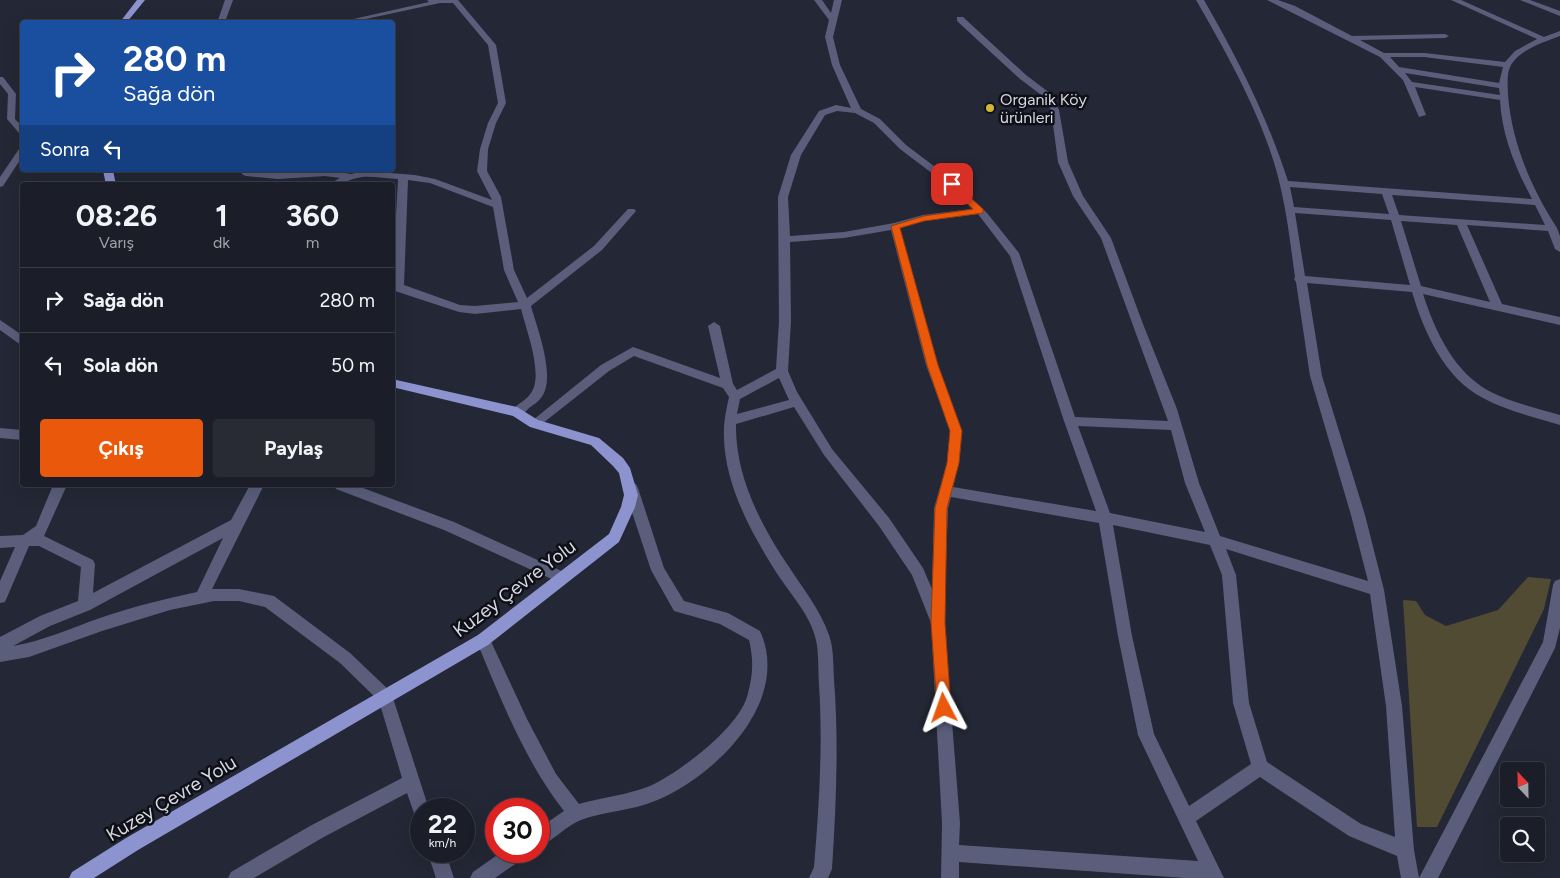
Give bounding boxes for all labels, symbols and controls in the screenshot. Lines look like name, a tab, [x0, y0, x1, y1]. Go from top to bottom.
text: 280 m	[123, 38, 226, 80]
icon: right	[40, 40, 105, 105]
text: Sağa dön	[123, 80, 215, 107]
place label: Organik Köy ürünleri	[1000, 90, 1087, 127]
marker: Organik Köy ürünleri	[984, 102, 996, 114]
icon: left	[99, 135, 127, 163]
text: Sonra	[40, 138, 89, 161]
pin	[931, 163, 973, 205]
icon: arrive	[938, 170, 966, 198]
text: 08:26	[76, 197, 157, 234]
text: 1	[215, 197, 228, 234]
text: 360	[286, 197, 339, 234]
text: Varış	[99, 233, 134, 252]
text: dk	[213, 233, 230, 252]
text: m	[306, 233, 319, 252]
icon: right	[40, 286, 68, 314]
text: Sağa dön	[83, 289, 164, 312]
text: 280 m	[320, 289, 375, 312]
icon: left	[40, 351, 68, 379]
text: Sola dön	[83, 354, 158, 377]
text: 50 m	[331, 354, 375, 377]
button: Çıkış	[40, 419, 203, 477]
button: Paylaş	[213, 419, 375, 477]
street label: Kuzey Çevre Yolu	[448, 535, 580, 642]
position arrow	[917, 681, 969, 733]
street label: Kuzey Çevre Yolu	[102, 751, 240, 846]
north arrow	[1500, 762, 1545, 808]
map controls	[1500, 762, 1545, 862]
speed limit sign: 30	[485, 798, 550, 863]
text: 22	[428, 809, 457, 839]
button: search	[1500, 817, 1545, 862]
text: km/h	[429, 836, 456, 850]

